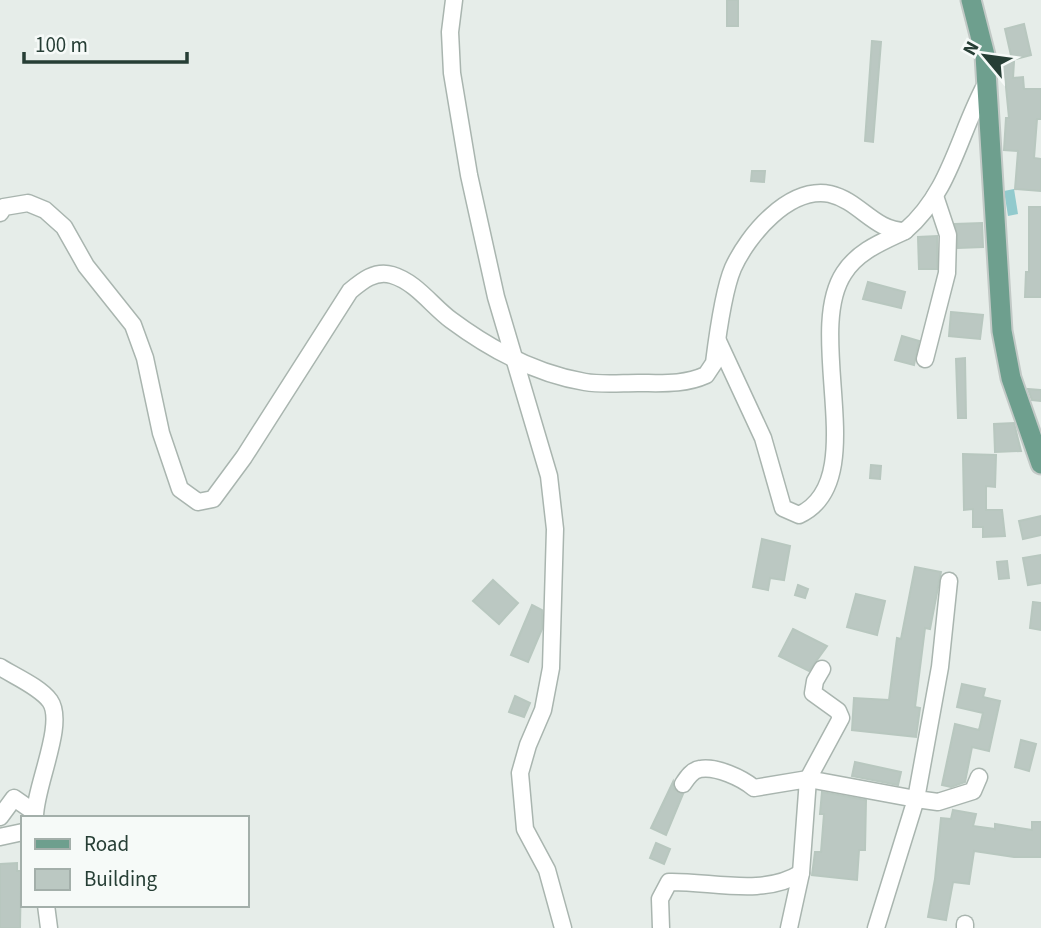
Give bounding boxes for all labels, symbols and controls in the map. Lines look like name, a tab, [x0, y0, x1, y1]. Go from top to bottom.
scale bar	[24, 21, 187, 65]
north arrow	[950, 21, 1020, 91]
text: 100 m	[35, 30, 88, 60]
text: N	[957, 36, 986, 61]
legend	[21, 816, 248, 907]
text: Road	[84, 829, 129, 859]
text: Building	[84, 864, 158, 894]

